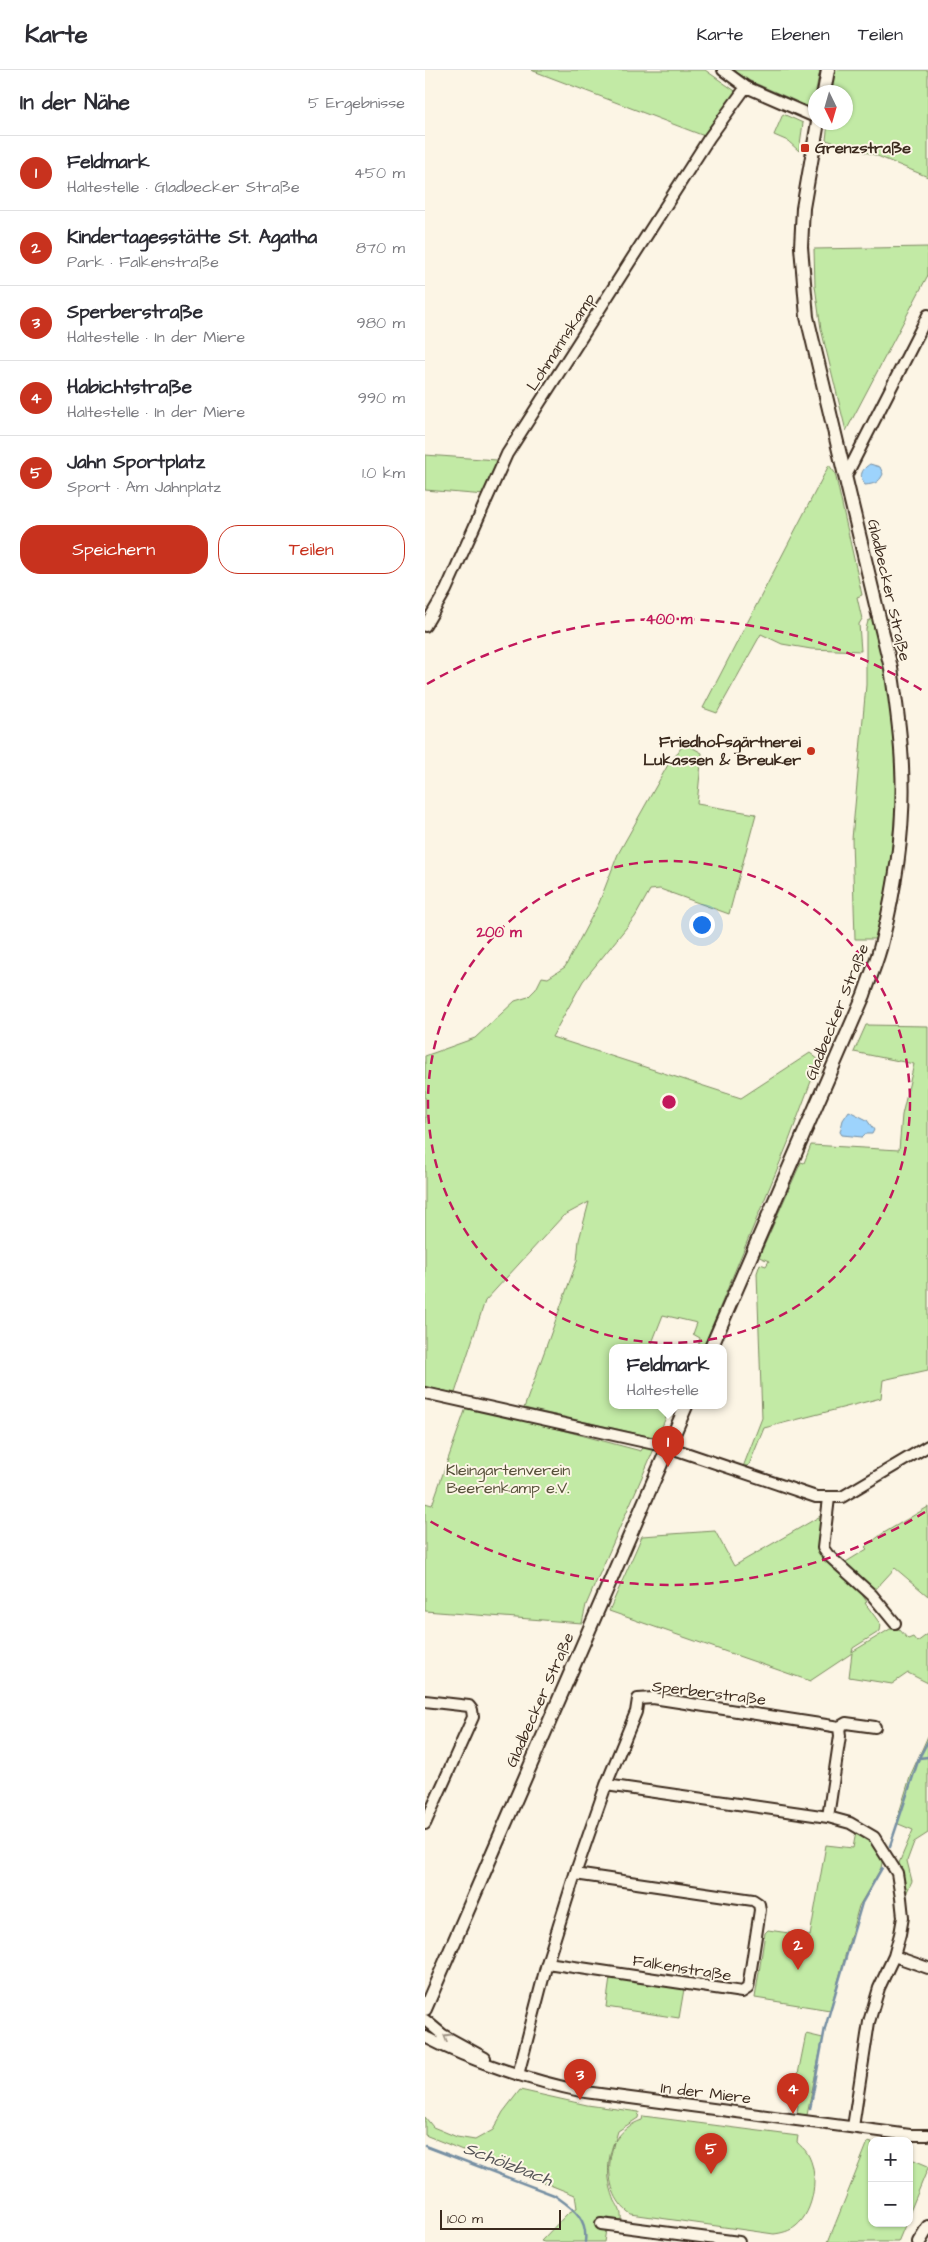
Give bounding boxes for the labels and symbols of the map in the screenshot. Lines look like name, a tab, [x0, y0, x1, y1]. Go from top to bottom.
north arrow	[808, 85, 853, 130]
place label: Grenzstraße	[815, 137, 911, 159]
marker: Grenzstraße	[799, 142, 811, 154]
street label: Lohmannskamp	[521, 289, 601, 395]
street label: Gladbecker Straße	[862, 517, 916, 664]
text: 400 m	[646, 609, 693, 630]
place label: Friedhofsgärtnerei Lukassen & Breuker	[643, 731, 802, 771]
marker: Friedhofsgärtnerei Lukassen & Breuker	[805, 745, 817, 757]
your location	[689, 912, 715, 938]
text: 200 m	[475, 922, 522, 943]
street label: Gladbecker Straße	[800, 940, 875, 1083]
centre of rings	[660, 1093, 678, 1111]
pin: 1	[652, 1426, 684, 1467]
park label: Kleingartenverein Beerenkamp e.V.	[446, 1459, 570, 1499]
street label: Gladbecker Straße	[500, 1629, 580, 1771]
street label: Sperberstraße	[651, 1675, 768, 1711]
pin: 2	[782, 1929, 814, 1970]
street label: Falkenstraße	[631, 1949, 733, 1987]
one-way arrow	[444, 2033, 453, 2043]
pin: 3	[564, 2059, 596, 2100]
pin: 4	[777, 2073, 809, 2114]
street label: In der Miere	[660, 2077, 753, 2109]
pin: 5	[695, 2133, 727, 2174]
water label: Schölzbach	[460, 2136, 557, 2193]
scale bar	[440, 2207, 561, 2230]

